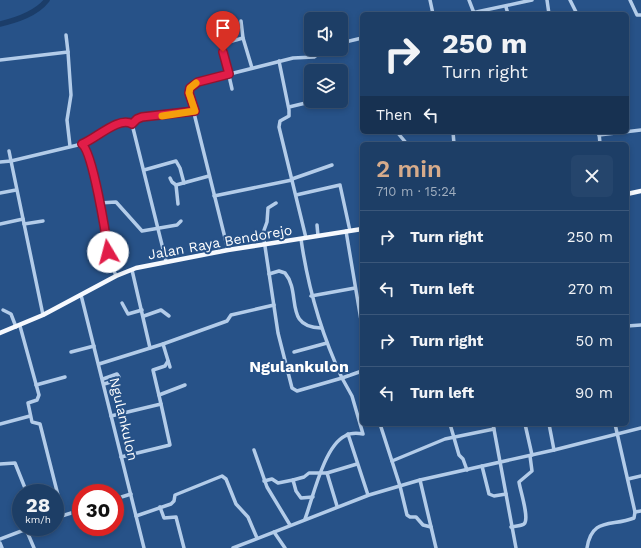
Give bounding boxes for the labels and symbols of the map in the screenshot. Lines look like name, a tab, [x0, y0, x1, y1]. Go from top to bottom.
pin	[206, 11, 240, 52]
street label: Jalan Raya Bendorejo	[147, 221, 293, 263]
position arrow	[87, 231, 129, 273]
district label: Ngulankulon	[249, 357, 349, 376]
street label: Ngulankulon	[107, 376, 141, 462]
speed limit sign: 30	[72, 484, 124, 536]

